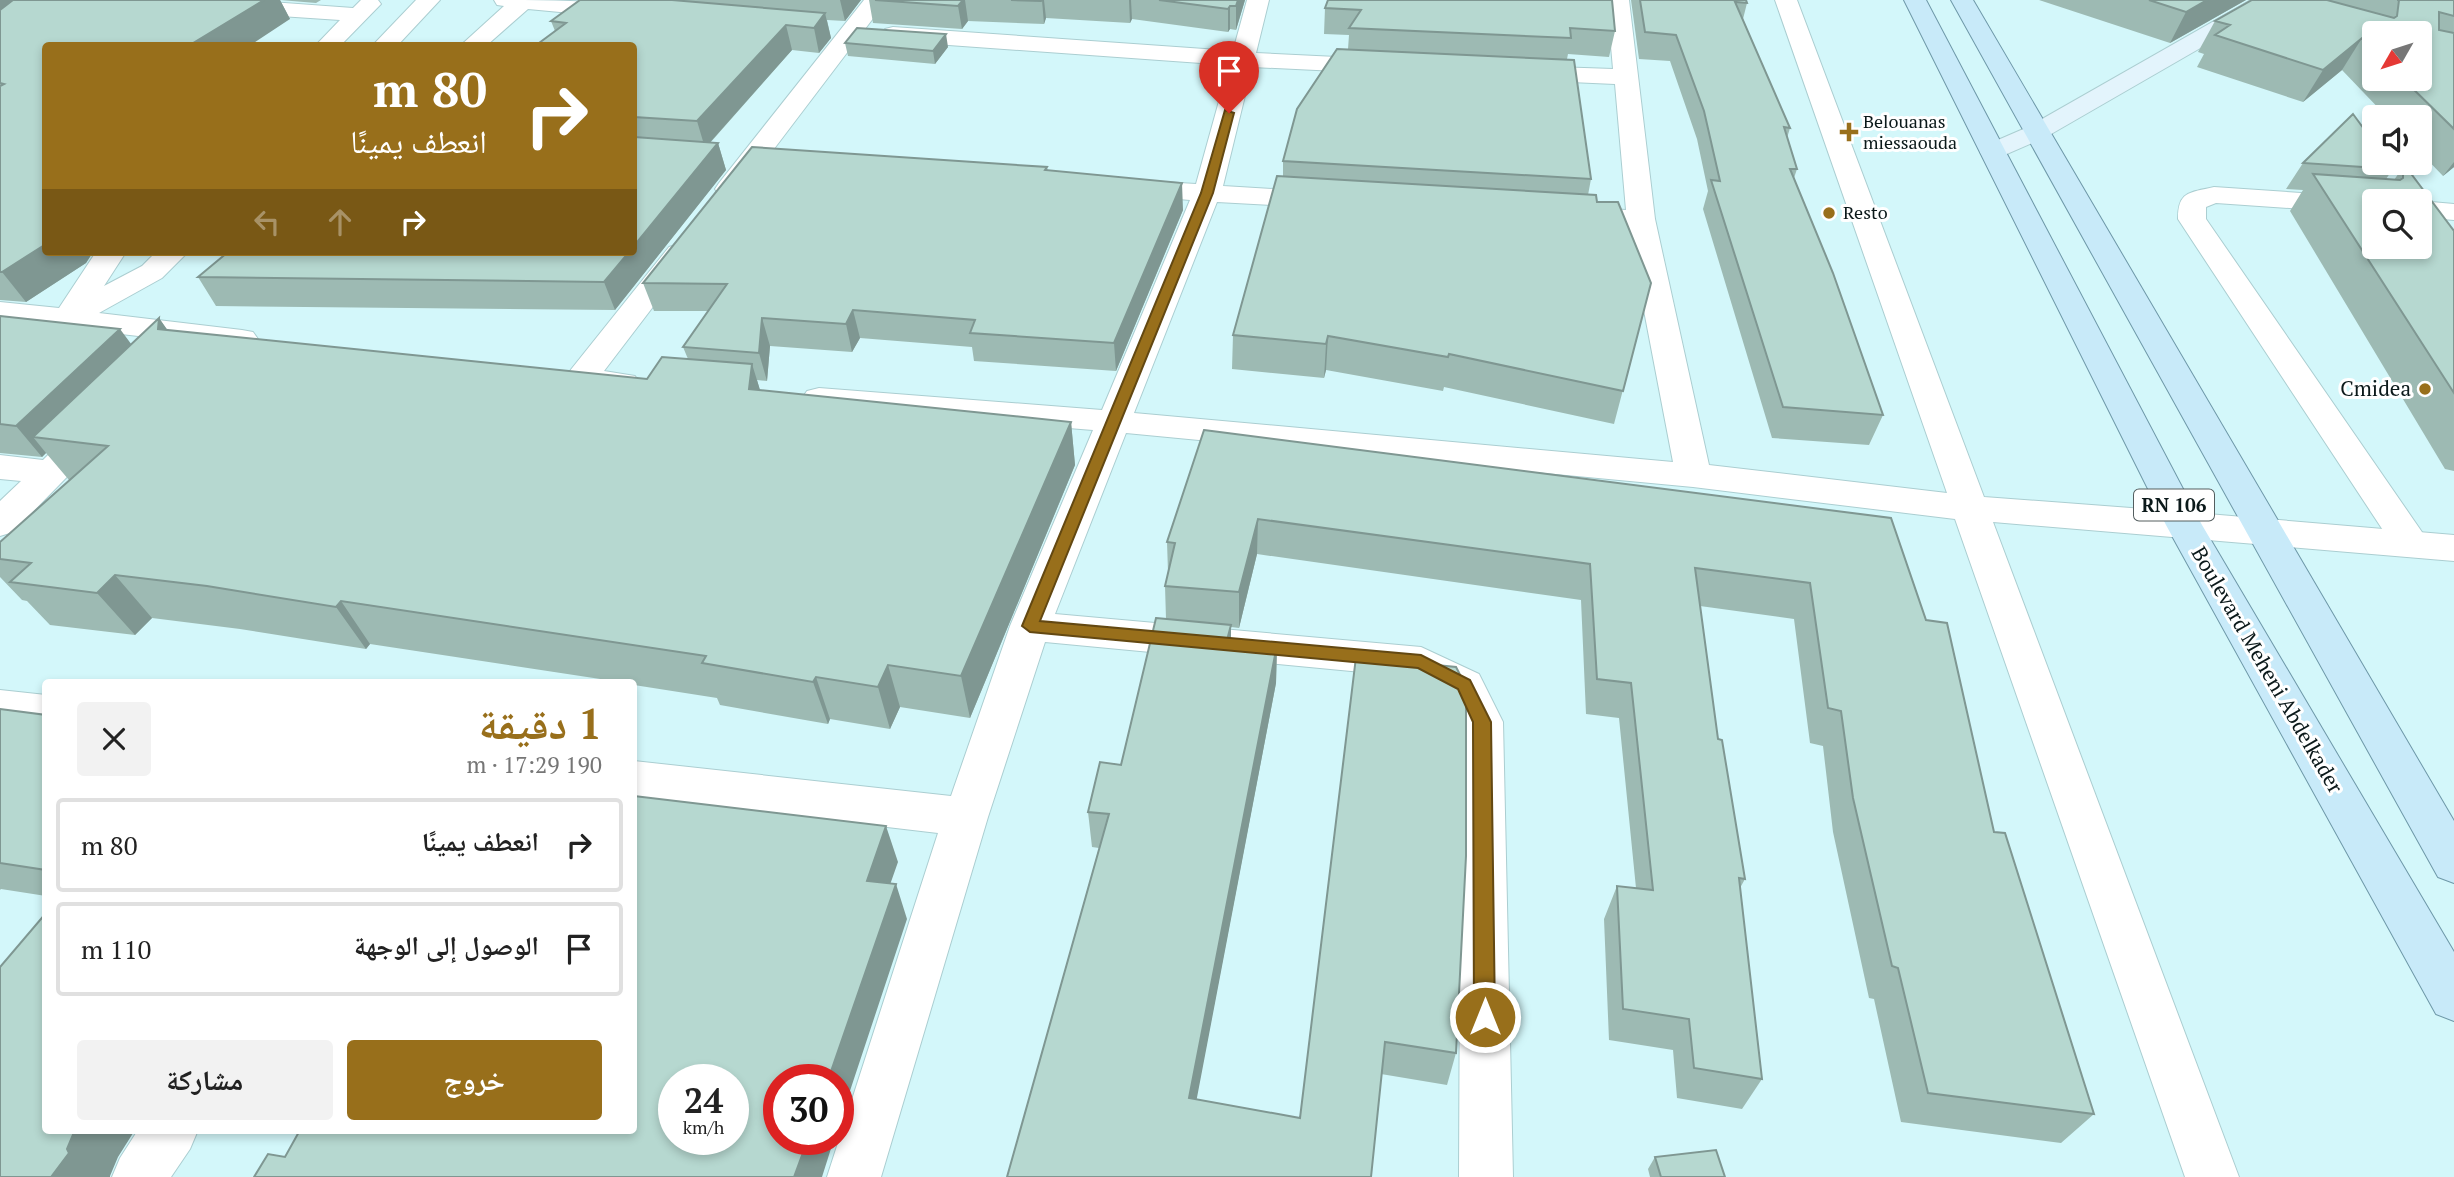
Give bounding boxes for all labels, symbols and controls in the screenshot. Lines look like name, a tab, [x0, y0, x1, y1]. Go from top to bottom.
north arrow	[2362, 21, 2432, 91]
map controls	[2362, 21, 2432, 259]
pin	[1199, 41, 1259, 113]
icon: arrive	[1210, 52, 1248, 90]
text: 80 m	[373, 56, 487, 121]
icon: right	[511, 70, 602, 161]
button: sound	[2362, 105, 2432, 175]
place label: Belouanas miessaouda	[1863, 109, 1957, 154]
text: انعطف يمينًا	[350, 120, 487, 162]
marker: Belouanas miessaouda	[1841, 124, 1857, 140]
button: search	[2362, 189, 2432, 259]
place label: Resto	[1843, 200, 1888, 224]
icon: left	[248, 203, 286, 241]
icon: ahead	[321, 203, 359, 241]
icon: right	[394, 203, 432, 241]
marker: Resto	[1821, 205, 1837, 221]
place label: Cmidea	[2340, 374, 2411, 402]
marker: Cmidea	[2417, 381, 2433, 397]
road number: RN 106	[2134, 490, 2214, 520]
street label: Boulevard Meheni Abdelkader	[2186, 541, 2350, 798]
text: 1 دقيقة	[479, 695, 602, 751]
button: close	[77, 702, 151, 776]
text: 190 m · 17:29	[467, 749, 602, 780]
text: انعطف يمينًا	[422, 824, 539, 858]
icon: right	[560, 826, 598, 864]
text: 80 m	[81, 828, 138, 862]
text: الوصول إلى الوجهة	[354, 928, 539, 962]
icon: arrive	[560, 930, 598, 968]
text: 110 m	[81, 932, 151, 966]
position arrow	[1448, 980, 1522, 1054]
button: مشاركة	[77, 1040, 333, 1120]
button: خروج	[347, 1040, 602, 1120]
speed limit sign: 30	[763, 1064, 854, 1155]
text: 24	[684, 1077, 723, 1123]
text: km/h	[683, 1115, 724, 1139]

